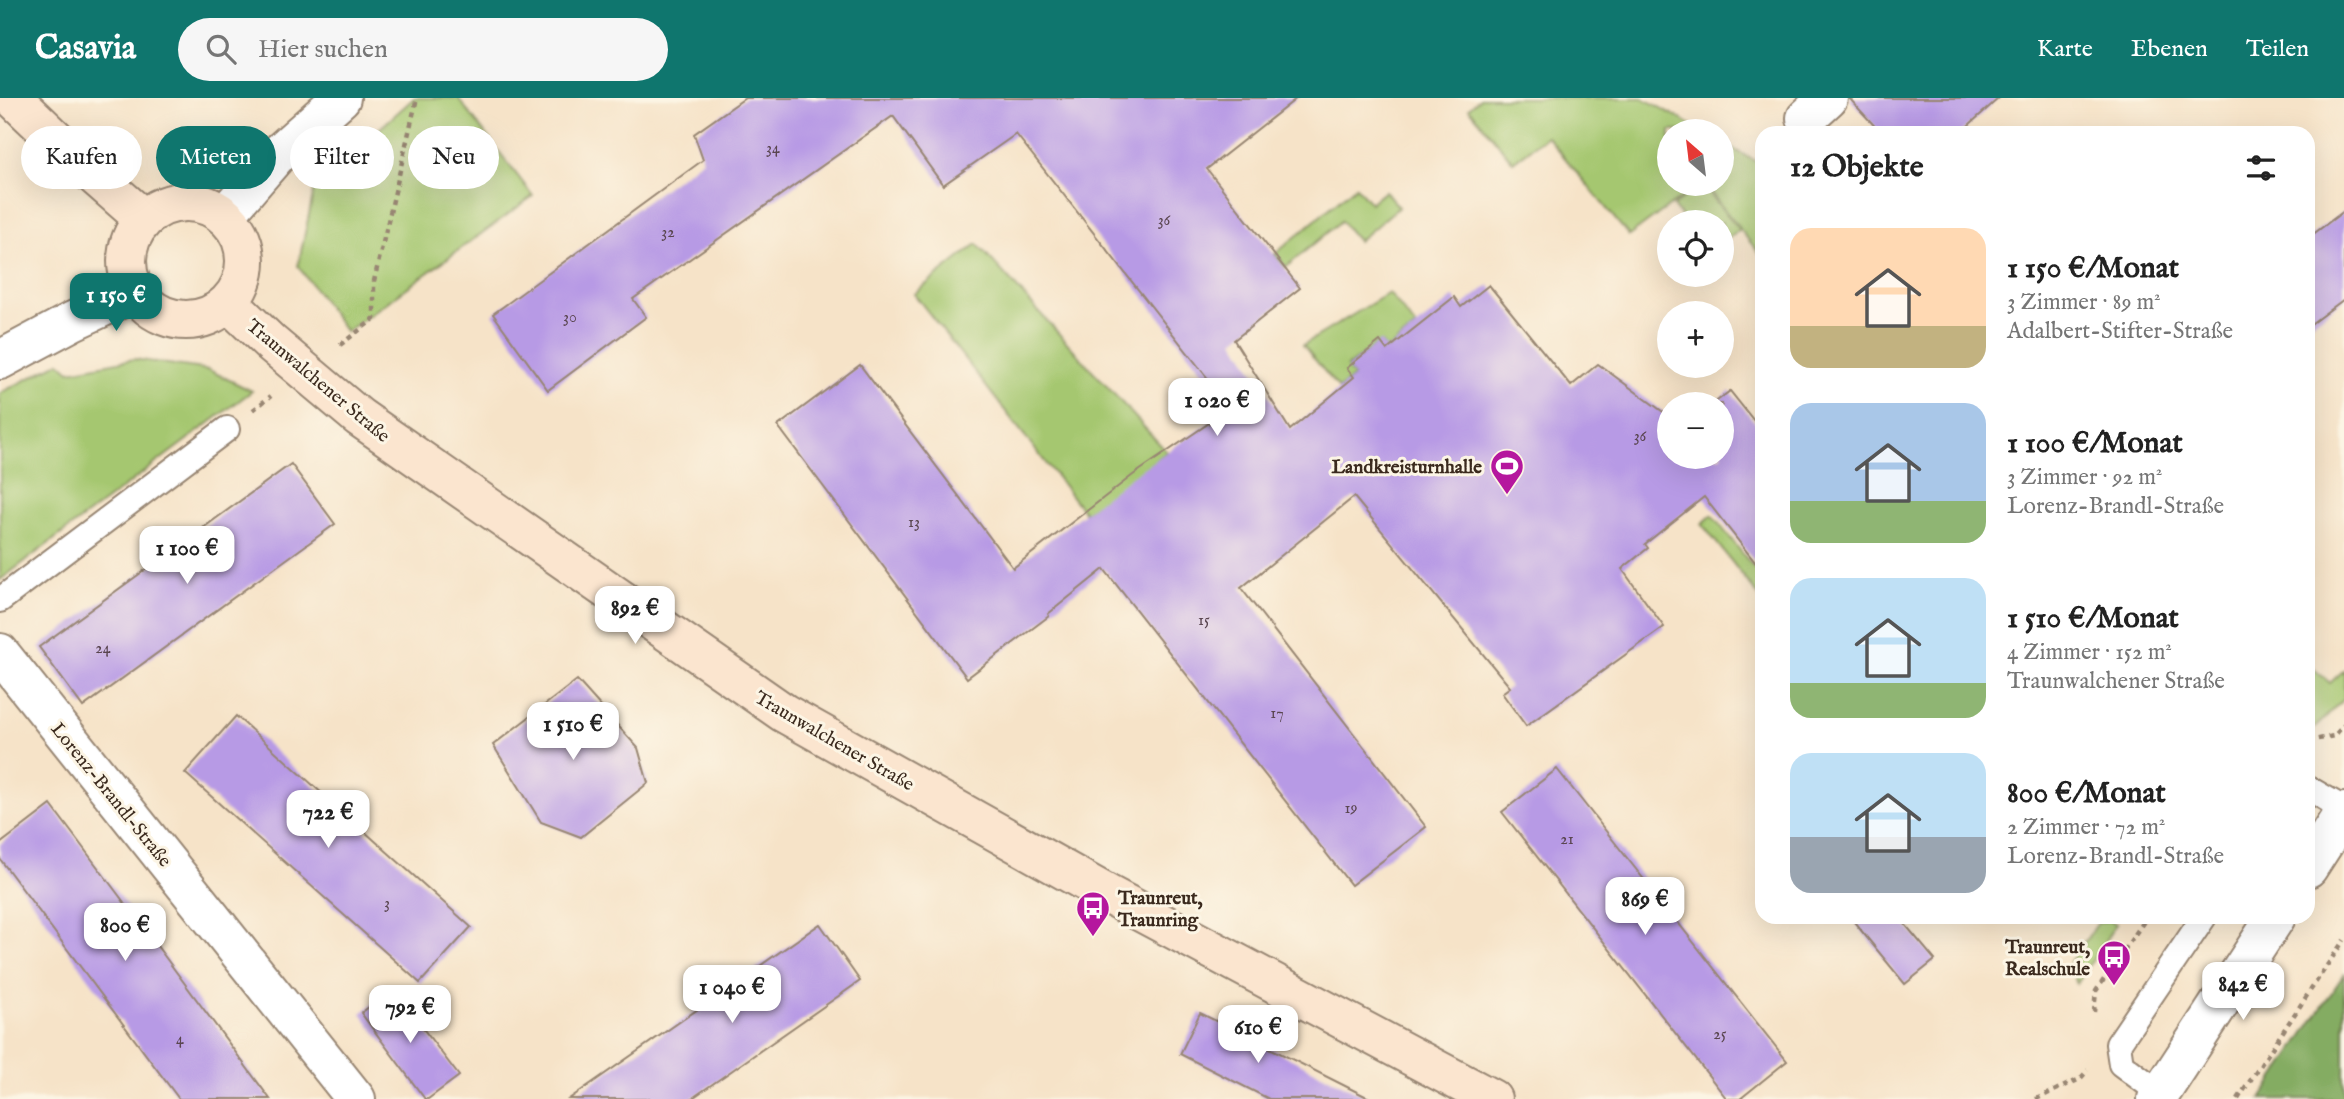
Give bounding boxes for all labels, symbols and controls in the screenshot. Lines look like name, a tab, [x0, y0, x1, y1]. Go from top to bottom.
search box	[178, 18, 668, 81]
text: Casavia	[35, 28, 136, 70]
icon: search	[202, 30, 240, 68]
text: Hier suchen	[258, 33, 388, 66]
text: Karte	[2037, 34, 2093, 65]
text: Ebenen	[2131, 34, 2208, 65]
text: Teilen	[2246, 34, 2309, 65]
north arrow	[1657, 119, 1734, 196]
map controls	[1657, 119, 1734, 469]
chip: Kaufen	[21, 126, 142, 189]
chip: Mieten	[156, 126, 276, 189]
chip: Filter	[290, 126, 394, 189]
chip: Neu	[408, 126, 499, 189]
house number: 34	[766, 139, 780, 159]
text: 12 Objekte	[1790, 149, 1924, 187]
icon: filters	[2242, 149, 2280, 187]
button: locate	[1657, 210, 1734, 287]
house number: 36	[1158, 211, 1171, 231]
house number: 32	[661, 223, 675, 243]
text: 1 150 €/Monat	[2007, 250, 2179, 288]
icon: home	[1846, 256, 1930, 340]
pin: 1 150 €	[51, 274, 181, 333]
text: 1 150 €	[86, 281, 146, 310]
text: 3 Zimmer · 89 m²	[2007, 288, 2161, 317]
button: +	[1657, 301, 1734, 378]
house number: 30	[563, 308, 577, 328]
street label: Traunwalchener Straße	[241, 314, 395, 449]
text: Adalbert-Stifter-Straße	[2007, 317, 2233, 346]
pin: 1 020 €	[1152, 378, 1282, 438]
text: 1 020 €	[1184, 386, 1250, 415]
button: −	[1657, 392, 1734, 469]
text: 1 100 €/Monat	[2007, 425, 2183, 463]
house number: 36	[1634, 427, 1647, 447]
icon: home	[1846, 431, 1930, 515]
sports icon: Landkreisturnhalle	[1488, 447, 1526, 496]
place label: Landkreisturnhalle	[1332, 456, 1482, 480]
text: 3 Zimmer · 92 m²	[2007, 463, 2163, 492]
text: Lorenz-Brandl-Straße	[2007, 492, 2224, 521]
house number: 13	[908, 513, 920, 533]
pin: 1 100 €	[122, 526, 252, 586]
text: 1 100 €	[155, 534, 219, 563]
pin: 892 €	[586, 587, 684, 646]
text: 892 €	[611, 594, 659, 623]
text: 1 510 €/Monat	[2007, 600, 2179, 638]
icon: home	[1846, 606, 1930, 690]
house number: 15	[1198, 611, 1210, 631]
text: 4 Zimmer · 152 m²	[2007, 638, 2172, 667]
house number: 24	[95, 639, 111, 659]
text: Traunwalchener Straße	[2007, 667, 2225, 696]
street label: Traunwalchener Straße	[750, 686, 918, 797]
pin: 1 510 €	[508, 702, 638, 762]
house number: 17	[1270, 704, 1284, 724]
text: 1 510 €	[543, 710, 603, 739]
street label: Lorenz-Brandl-Straße	[45, 718, 176, 873]
text: 800 €/Monat	[2007, 775, 2166, 813]
icon: home	[1846, 781, 1930, 865]
pin: 722 €	[279, 790, 377, 850]
text: 722 €	[303, 798, 353, 827]
house number: 19	[1345, 799, 1357, 819]
text: 2 Zimmer · 72 m²	[2007, 813, 2165, 842]
house number: 21	[1560, 830, 1574, 850]
text: Lorenz-Brandl-Straße	[2007, 842, 2224, 871]
pin: 869 €	[1596, 878, 1694, 937]
text: 869 €	[1621, 885, 1669, 914]
place label: Traunreut, Traunring	[1117, 887, 1203, 933]
bus stop icon: Traunreut, Traunring	[1074, 889, 1112, 938]
house number: 3	[384, 894, 390, 914]
pin: 800 €	[76, 904, 174, 963]
text: 800 €	[100, 911, 150, 940]
place label: Traunreut, Realschule	[2004, 936, 2090, 982]
bus stop icon: Traunreut, Realschule	[2095, 938, 2133, 987]
pin: 842 €	[2194, 962, 2292, 1022]
pin: 1 040 €	[667, 965, 797, 1025]
text: 842 €	[2218, 970, 2268, 999]
text: 1 040 €	[699, 973, 765, 1002]
pin: 792 €	[361, 986, 459, 1045]
text: 792 €	[385, 993, 435, 1022]
pin: 610 €	[1209, 1006, 1307, 1065]
text: 610 €	[1234, 1013, 1282, 1042]
house number: 25	[1713, 1025, 1727, 1045]
house number: 4	[176, 1030, 184, 1050]

